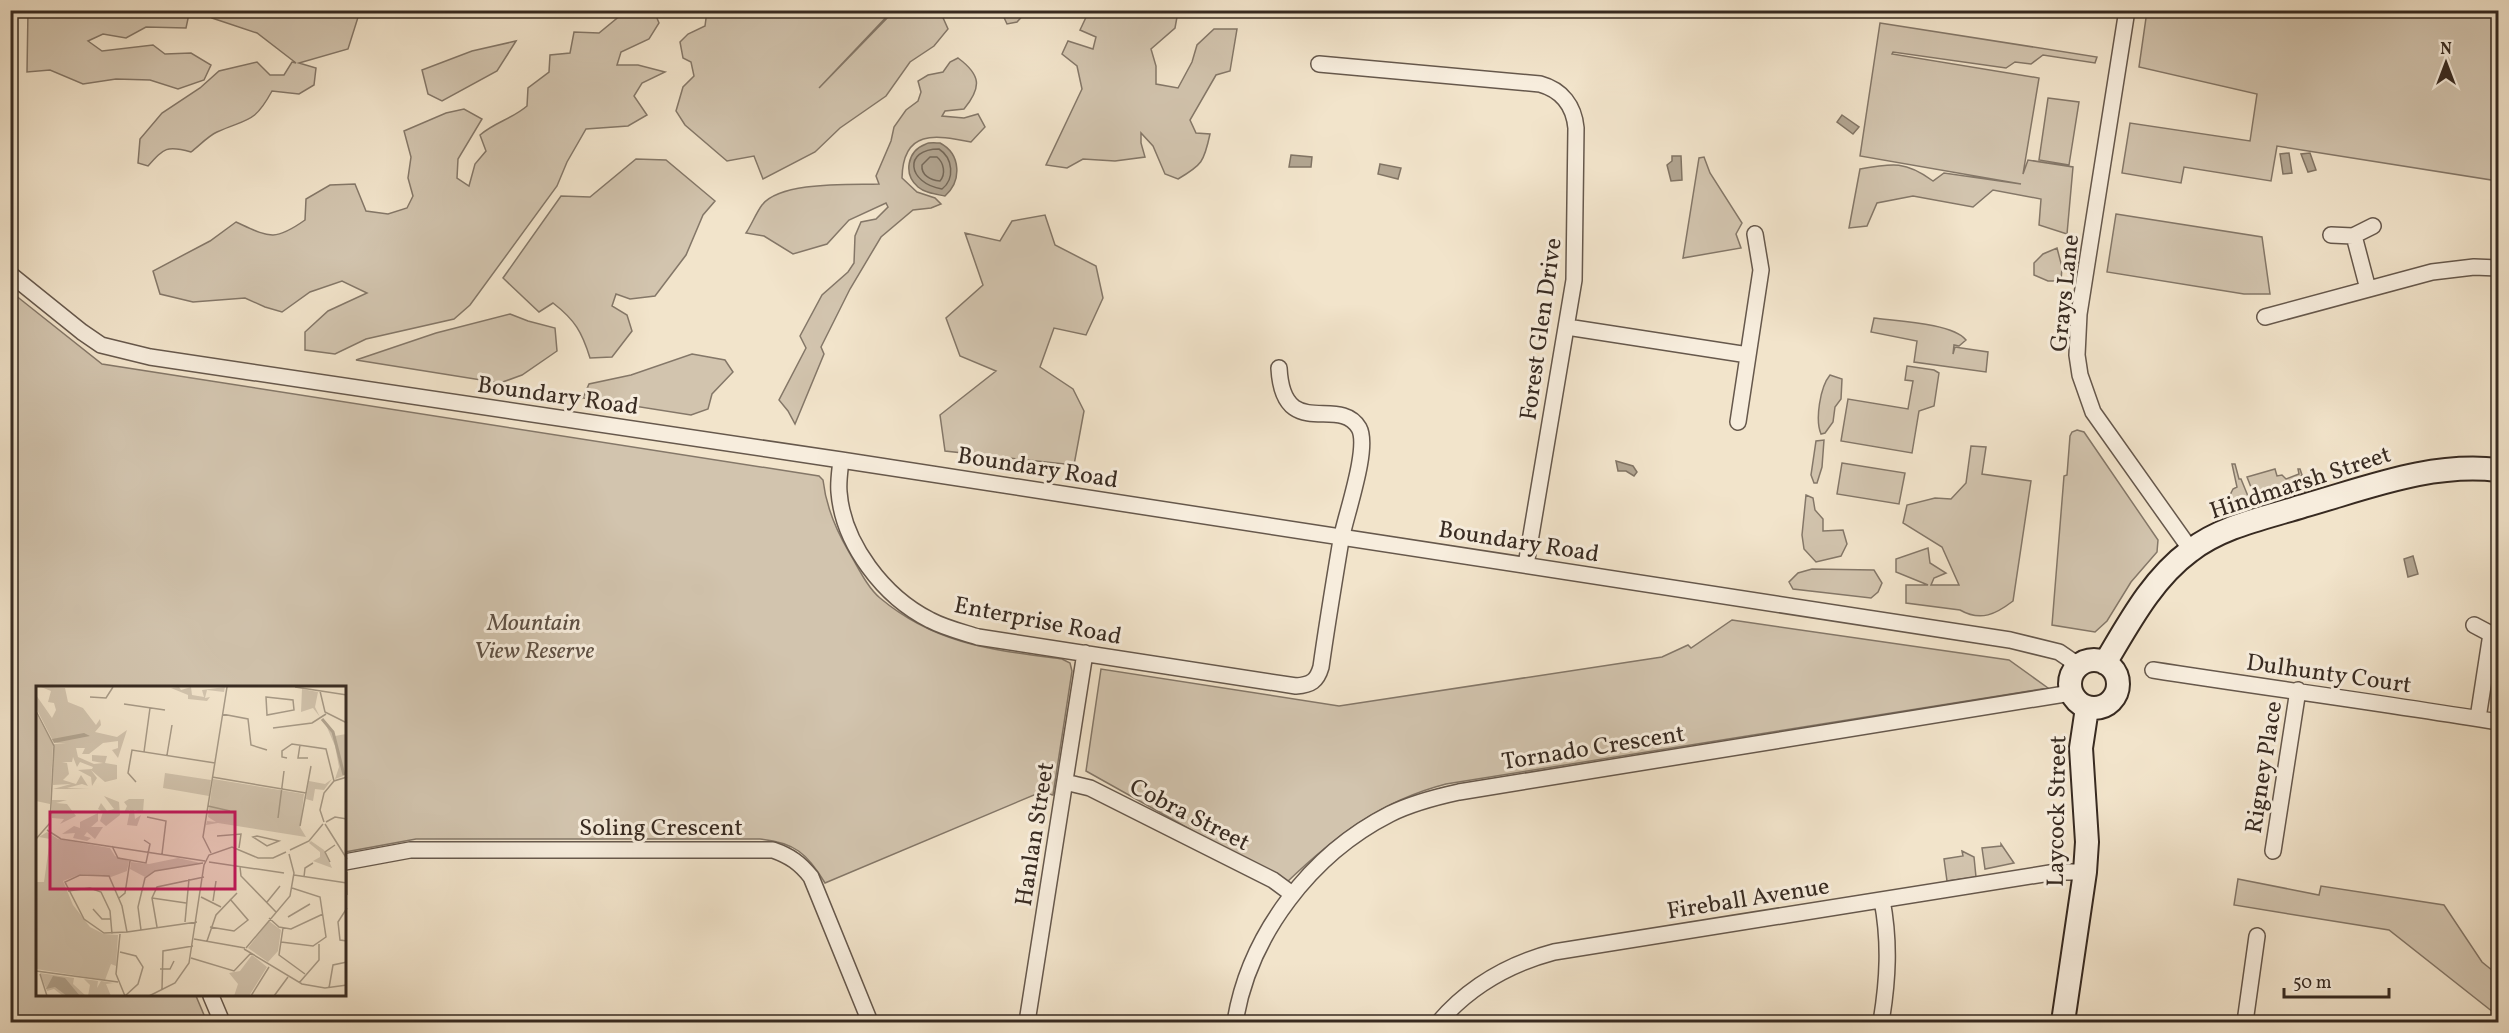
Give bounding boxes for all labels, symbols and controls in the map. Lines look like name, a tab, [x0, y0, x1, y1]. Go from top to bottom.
north arrow	[2416, 33, 2476, 93]
text: N	[2440, 39, 2452, 61]
street label: Grays Lane	[2043, 233, 2089, 354]
street label: Forest Glen Drive	[1512, 236, 1572, 423]
street label: Boundary Road	[475, 369, 640, 425]
street label: Boundary Road	[955, 439, 1121, 498]
street label: Hindmarsh Street	[2206, 439, 2396, 529]
street label: Boundary Road	[1436, 513, 1602, 572]
street label: Enterprise Road	[951, 589, 1124, 655]
park label: Mountain View Reserve	[474, 607, 595, 669]
street label: Dulhunty Court	[2244, 647, 2413, 703]
inset map	[36, 686, 346, 997]
street label: Rigney Place	[2238, 699, 2292, 836]
street label: Tornado Crescent	[1499, 718, 1687, 780]
street label: Laycock Street	[2040, 735, 2076, 887]
street label: Hanlan Street	[1008, 760, 1064, 909]
street label: Cobra Street	[1123, 771, 1255, 861]
street label: Soling Crescent	[579, 812, 743, 846]
street label: Fireball Avenue	[1665, 870, 1832, 930]
scale bar	[2284, 961, 2389, 999]
text: 50 m	[2293, 971, 2332, 996]

